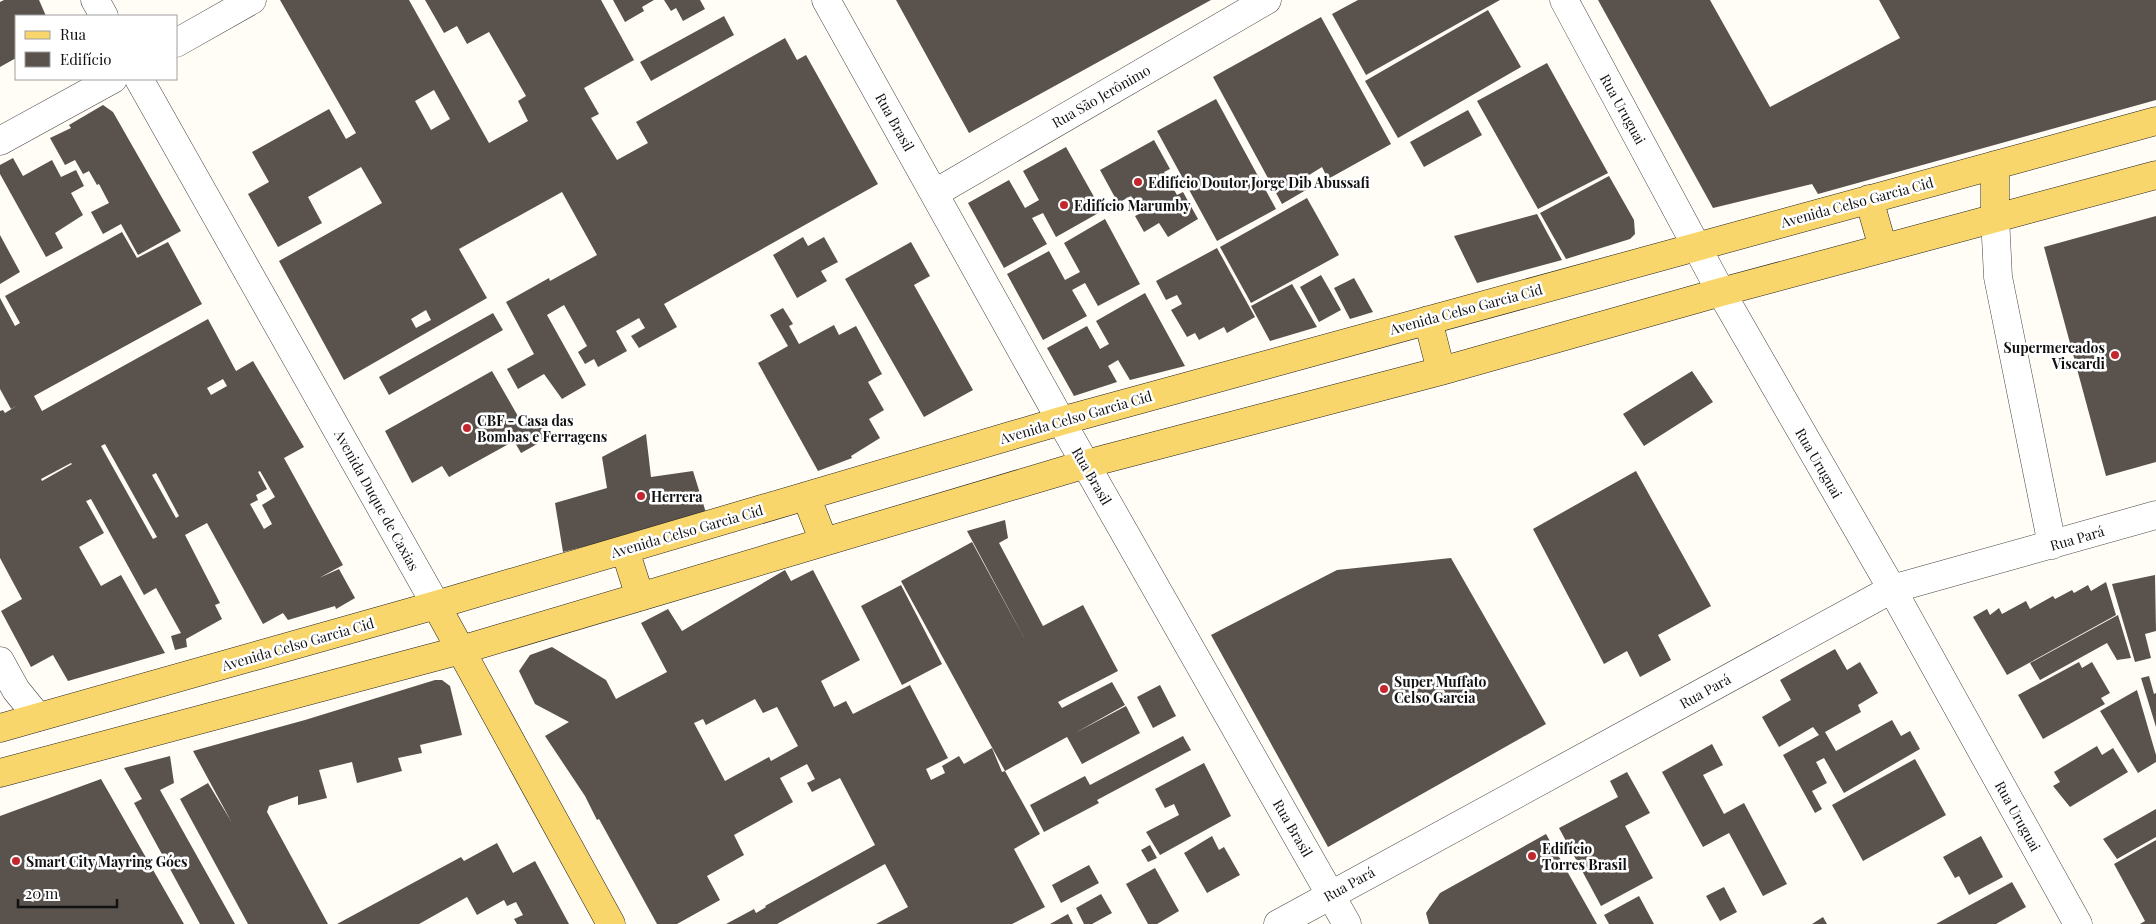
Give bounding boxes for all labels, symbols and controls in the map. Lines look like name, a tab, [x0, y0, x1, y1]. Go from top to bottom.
legend	[15, 15, 178, 80]
text: Rua	[60, 24, 86, 44]
text: Edifício	[60, 49, 112, 69]
street label: Rua São Jerônimo	[1048, 60, 1154, 132]
street label: Rua Uruguai	[1596, 70, 1650, 148]
street label: Rua Brasil	[871, 90, 919, 154]
street label: Avenida Celso Garcia Cid	[1778, 172, 1935, 232]
place label: Edifício Doutor Jorge Dib Abussafi	[1148, 173, 1370, 192]
marker: Edifício Doutor Jorge Dib Abussafi	[1132, 176, 1144, 188]
place label: Edifício Marumby	[1074, 196, 1191, 215]
marker: Edifício Marumby	[1058, 199, 1070, 211]
street label: Avenida Celso Garcia Cid	[1387, 279, 1544, 339]
place label: Supermercados Viscardi	[2004, 338, 2106, 373]
marker: Supermercados Viscardi	[2109, 349, 2121, 361]
street label: Avenida Celso Garcia Cid	[997, 386, 1154, 448]
place label: CBF - Casa das Bombas e Ferragens	[477, 411, 607, 446]
marker: CBF - Casa das Bombas e Ferragens	[461, 422, 473, 434]
street label: Avenida Duque de Caxias	[330, 425, 424, 574]
street label: Rua Uruguai	[1791, 425, 1847, 501]
street label: Rua Brasil	[1068, 444, 1116, 508]
place label: Herrera	[651, 487, 703, 506]
marker: Herrera	[635, 490, 647, 502]
street label: Avenida Celso Garcia Cid	[608, 500, 765, 562]
street label: Rua Pará	[2048, 521, 2106, 555]
street label: Avenida Celso Garcia Cid	[219, 613, 376, 675]
street label: Rua Pará	[1676, 669, 1734, 713]
place label: Super Muffato Celso Garcia	[1394, 672, 1487, 707]
marker: Super Muffato Celso Garcia	[1378, 683, 1390, 695]
street label: Rua Uruguai	[1991, 777, 2045, 855]
street label: Rua Brasil	[1269, 796, 1317, 860]
place label: Edifício Torres Brasil	[1542, 839, 1627, 874]
marker: Edifício Torres Brasil	[1526, 850, 1538, 862]
place label: Smart City Mayring Góes	[26, 852, 188, 871]
marker: Smart City Mayring Góes	[10, 855, 22, 867]
street label: Rua Pará	[1320, 862, 1378, 906]
scale bar	[18, 876, 116, 908]
text: 20 m	[25, 883, 59, 903]

